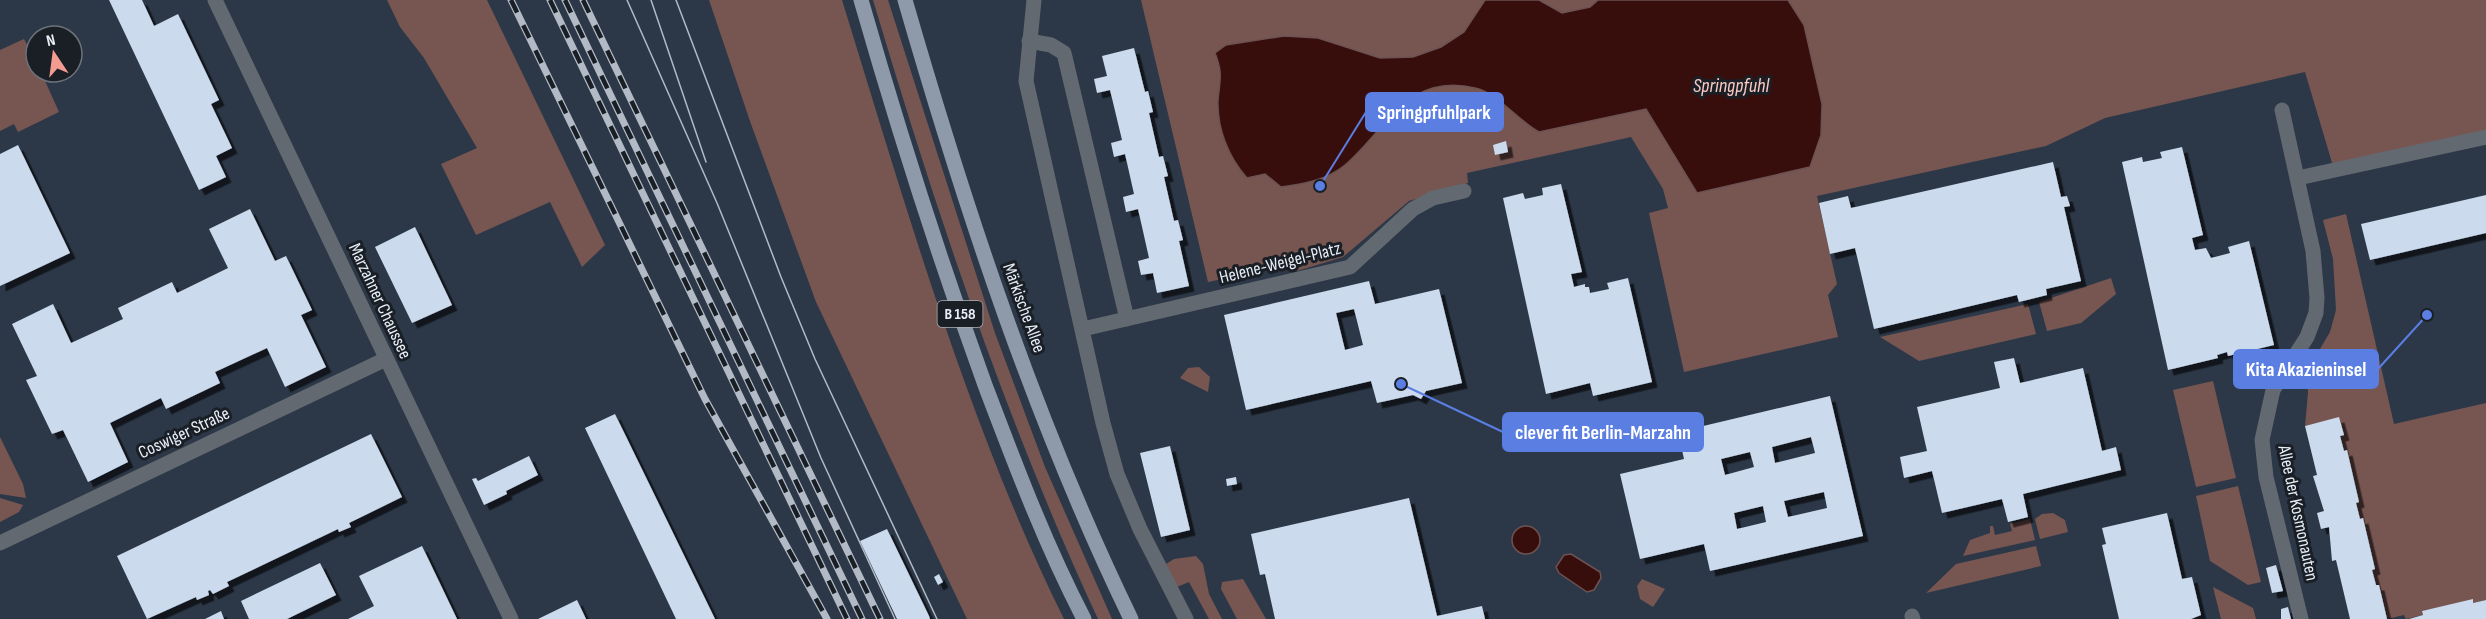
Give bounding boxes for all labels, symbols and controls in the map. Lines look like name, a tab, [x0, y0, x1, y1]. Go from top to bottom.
north arrow	[24, 24, 84, 84]
text: N	[45, 31, 57, 51]
water label: Springpfuhl	[1693, 74, 1770, 98]
callout: Springpfuhlpark	[1366, 93, 1503, 131]
text: Springpfuhlpark	[1377, 101, 1491, 125]
street label: Helene-Weigel-Platz	[1217, 238, 1343, 288]
street label: Marzahner Chaussee	[344, 240, 416, 362]
street label: Märkische Allee	[998, 260, 1050, 356]
road number: B 158	[938, 301, 982, 327]
callout: Kita Akazieninsel	[2234, 350, 2378, 388]
text: Kita Akazieninsel	[2246, 358, 2366, 382]
street label: Coswiger Straße	[135, 403, 233, 463]
callout: clever fit Berlin-Marzahn	[1503, 413, 1703, 451]
text: clever fit Berlin-Marzahn	[1515, 421, 1691, 445]
street label: Allee der Kosmonauten	[2273, 442, 2323, 583]

